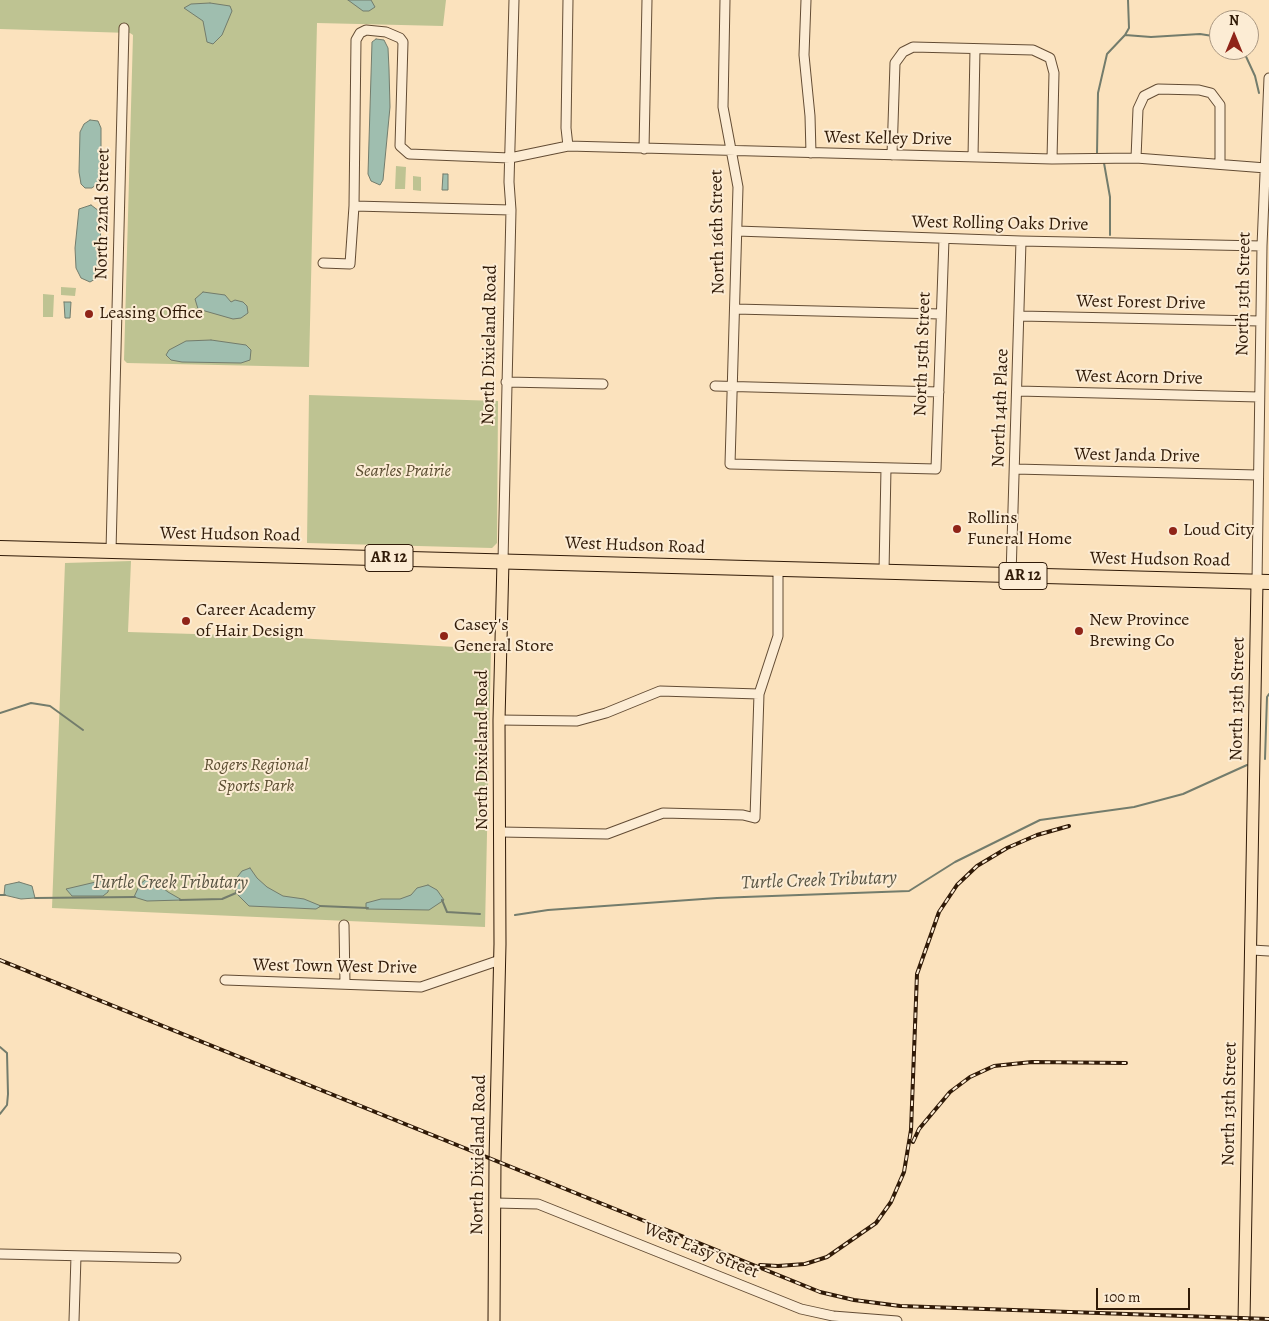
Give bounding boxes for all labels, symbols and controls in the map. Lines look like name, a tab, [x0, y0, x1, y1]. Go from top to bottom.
north arrow	[1209, 10, 1259, 60]
text: N	[1229, 11, 1239, 30]
street label: West Kelley Drive	[824, 127, 952, 151]
street label: North 22nd Street	[91, 148, 115, 280]
street label: North 16th Street	[706, 169, 730, 295]
street label: West Rolling Oaks Drive	[911, 212, 1089, 236]
street label: North 13th Street	[1232, 232, 1256, 356]
street label: North Dixieland Road	[478, 265, 502, 425]
street label: North 15th Street	[910, 291, 936, 417]
street label: West Forest Drive	[1076, 291, 1206, 315]
place label: Leasing Office	[99, 303, 203, 325]
marker: Leasing Office	[83, 308, 95, 320]
street label: North 14th Place	[988, 348, 1014, 468]
street label: West Acorn Drive	[1075, 366, 1203, 390]
street label: West Janda Drive	[1074, 444, 1200, 468]
park label: Searles Prairie	[355, 461, 451, 483]
place label: Rollins Funeral Home	[967, 508, 1072, 550]
place label: Loud City	[1183, 520, 1254, 542]
street label: West Hudson Road	[160, 523, 300, 547]
marker: Rollins Funeral Home	[951, 523, 963, 535]
marker: Loud City	[1167, 525, 1179, 537]
street label: West Hudson Road	[565, 533, 705, 559]
road number: AR 12	[365, 544, 413, 572]
street label: West Hudson Road	[1090, 548, 1230, 572]
road number: AR 12	[999, 562, 1047, 590]
place label: Career Academy of Hair Design	[196, 600, 315, 642]
place label: New Province Brewing Co	[1089, 610, 1189, 652]
marker: Career Academy of Hair Design	[180, 615, 192, 627]
place label: Casey's General Store	[454, 615, 554, 658]
marker: New Province Brewing Co	[1073, 625, 1085, 637]
marker: Casey's General Store	[438, 630, 450, 642]
street label: North 13th Street	[1226, 637, 1250, 761]
street label: North Dixieland Road	[472, 670, 494, 830]
park label: Rogers Regional Sports Park	[203, 755, 309, 798]
water label: Turtle Creek Tributary	[741, 867, 897, 895]
water label: Turtle Creek Tributary	[92, 872, 248, 894]
street label: West Town West Drive	[253, 955, 417, 979]
street label: North 13th Street	[1218, 1042, 1242, 1166]
street label: North Dixieland Road	[467, 1075, 491, 1235]
street label: West Easy Street	[640, 1218, 762, 1284]
scale bar	[1099, 1278, 1193, 1310]
text: 100 m	[1104, 1287, 1141, 1307]

